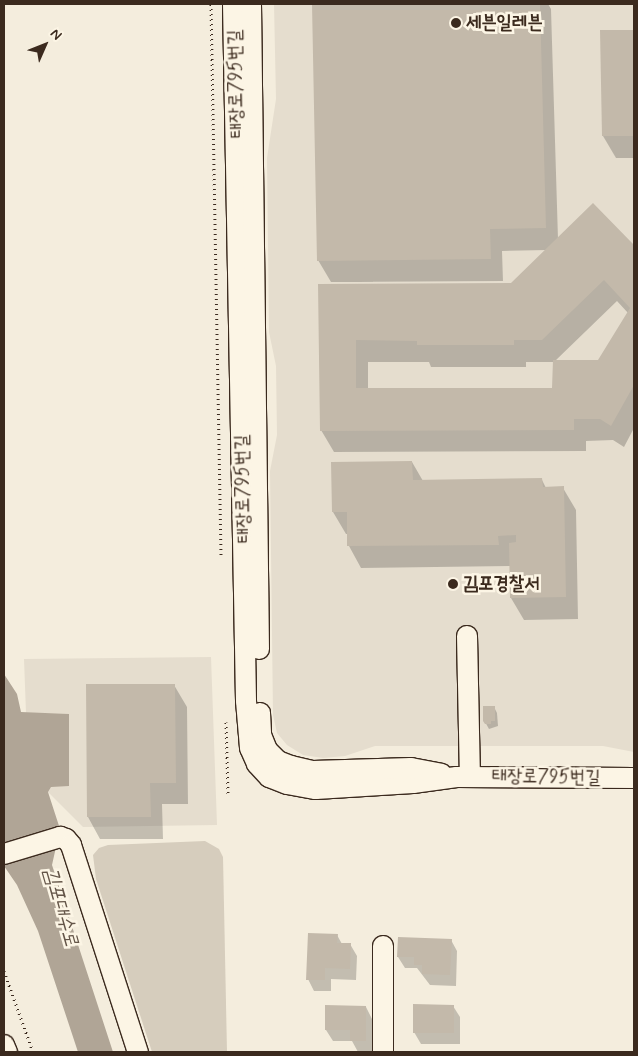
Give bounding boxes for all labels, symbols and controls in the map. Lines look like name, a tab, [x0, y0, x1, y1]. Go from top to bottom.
place label: 세븐일레븐	[466, 12, 542, 34]
marker: 세븐일레븐	[450, 17, 462, 29]
north arrow	[20, 20, 70, 70]
text: N	[46, 25, 65, 44]
street label: 태장로795번길	[224, 29, 248, 139]
street label: 태장로795번길	[231, 434, 255, 544]
place label: 김포경찰서	[463, 573, 539, 595]
marker: 김포경찰서	[447, 578, 459, 590]
street label: 태장로795번길	[491, 765, 601, 789]
water label: 김포대수로	[38, 865, 84, 949]

